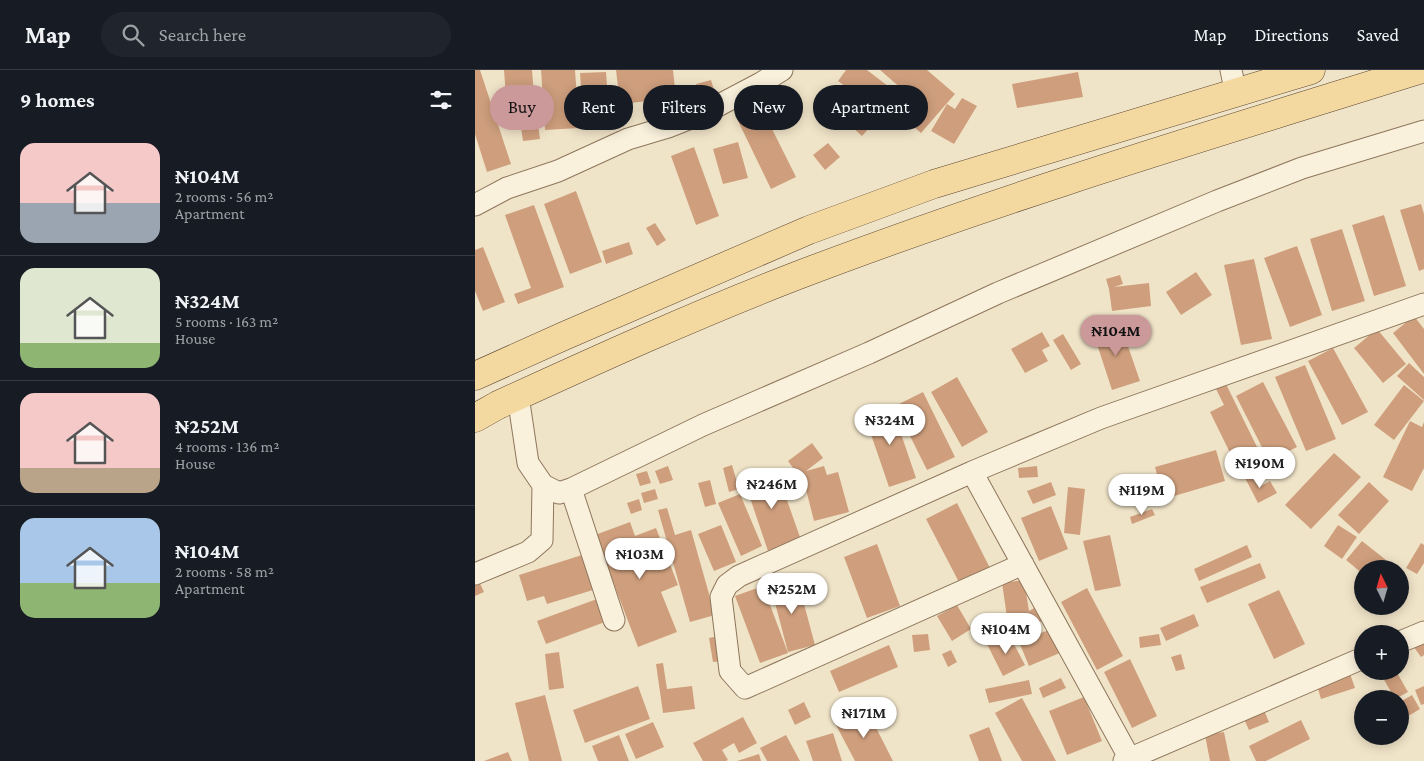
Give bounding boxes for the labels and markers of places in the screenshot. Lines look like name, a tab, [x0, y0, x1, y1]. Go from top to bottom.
pin: ₦104M	[1081, 314, 1151, 357]
pin: ₦324M	[855, 404, 925, 446]
pin: ₦190M	[1225, 446, 1295, 489]
pin: ₦246M	[737, 468, 807, 510]
pin: ₦119M	[1107, 474, 1177, 516]
pin: ₦103M	[605, 538, 675, 580]
pin: ₦252M	[757, 572, 827, 615]
pin: ₦104M	[971, 612, 1041, 655]
pin: ₦171M	[829, 696, 899, 739]

